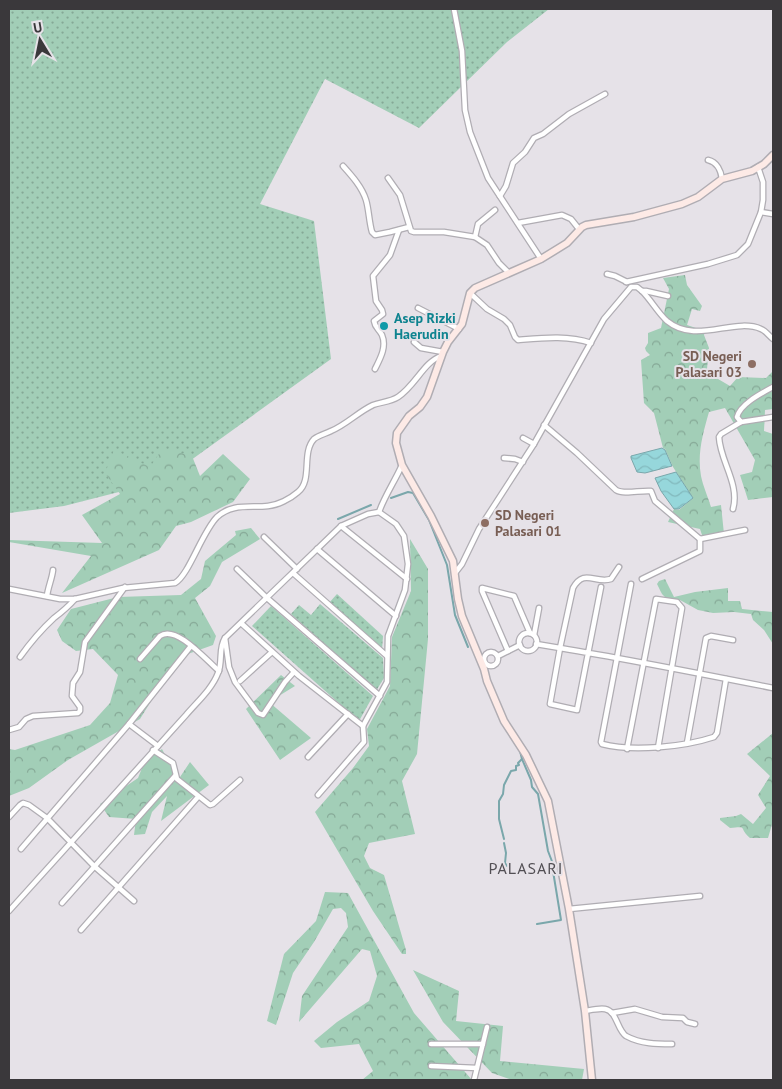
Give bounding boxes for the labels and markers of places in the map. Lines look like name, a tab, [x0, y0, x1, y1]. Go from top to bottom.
place label: Asep Rizki Haerudin	[394, 309, 456, 343]
marker: Asep Rizki Haerudin	[378, 320, 390, 332]
place label: SD Negeri Palasari 03	[675, 347, 742, 381]
marker: SD Negeri Palasari 03	[746, 358, 758, 370]
place label: SD Negeri Palasari 01	[495, 506, 562, 540]
marker: SD Negeri Palasari 01	[479, 517, 491, 529]

